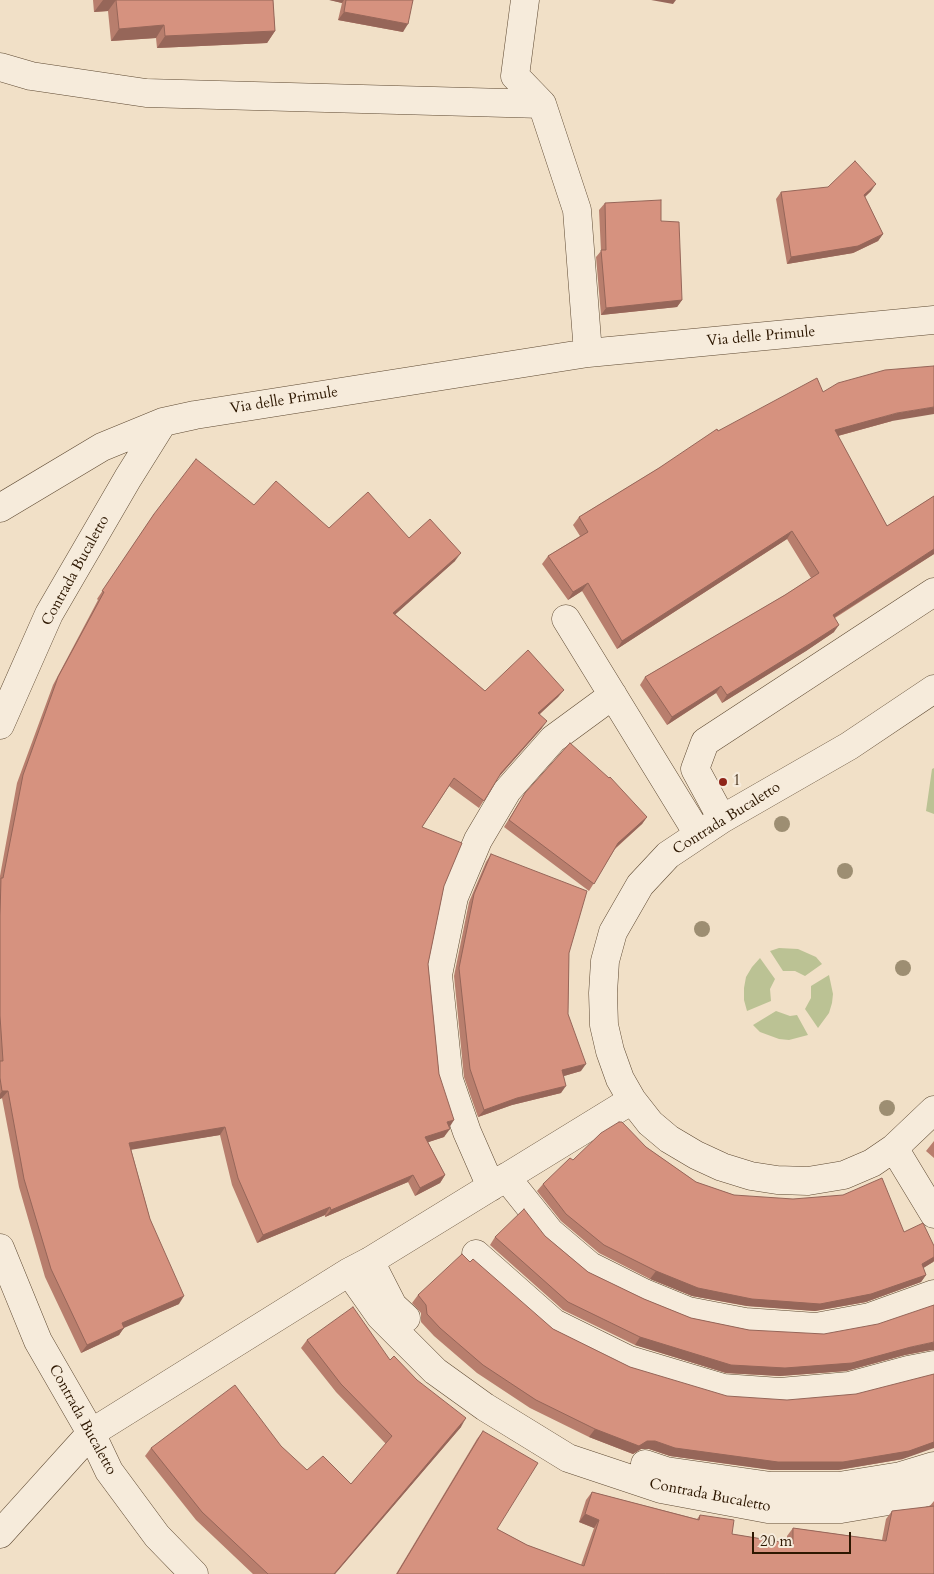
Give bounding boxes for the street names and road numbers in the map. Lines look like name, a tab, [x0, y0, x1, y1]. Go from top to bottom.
street label: Via delle Primule	[706, 323, 816, 351]
street label: Via delle Primule	[229, 384, 339, 418]
street label: Contrada Bucaletto	[38, 513, 114, 629]
street label: Contrada Bucaletto	[670, 779, 784, 859]
street label: Contrada Bucaletto	[44, 1362, 120, 1478]
street label: Contrada Bucaletto	[648, 1475, 772, 1517]

